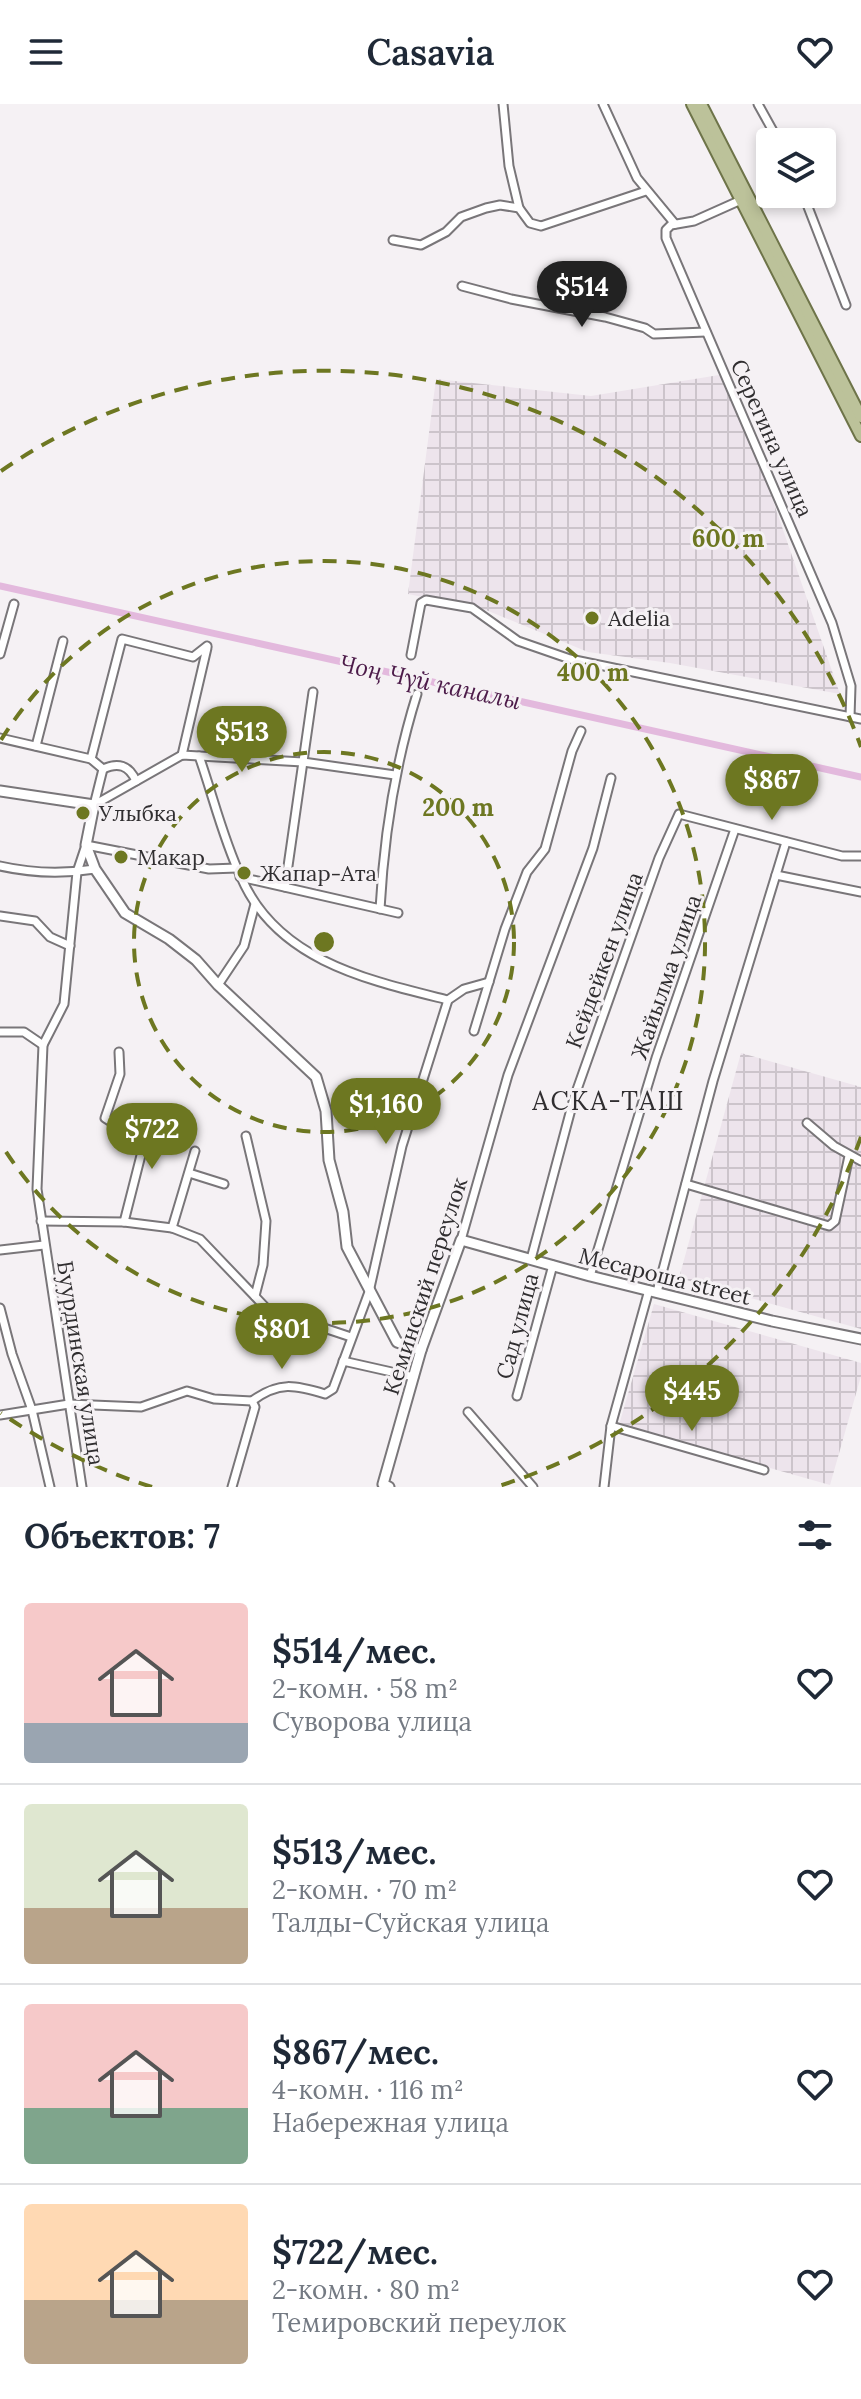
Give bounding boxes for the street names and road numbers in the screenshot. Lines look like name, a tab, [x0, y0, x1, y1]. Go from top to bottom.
street label: Серегина улица	[725, 355, 819, 521]
street label: Кейдейкен улица	[559, 868, 649, 1052]
street label: Жайылма улица	[625, 891, 707, 1063]
street label: Кеминский переулок	[377, 1174, 473, 1398]
street label: Месароша street	[576, 1241, 755, 1311]
street label: Буурдинская улица	[51, 1259, 111, 1467]
street label: Сад улица	[489, 1270, 545, 1382]

